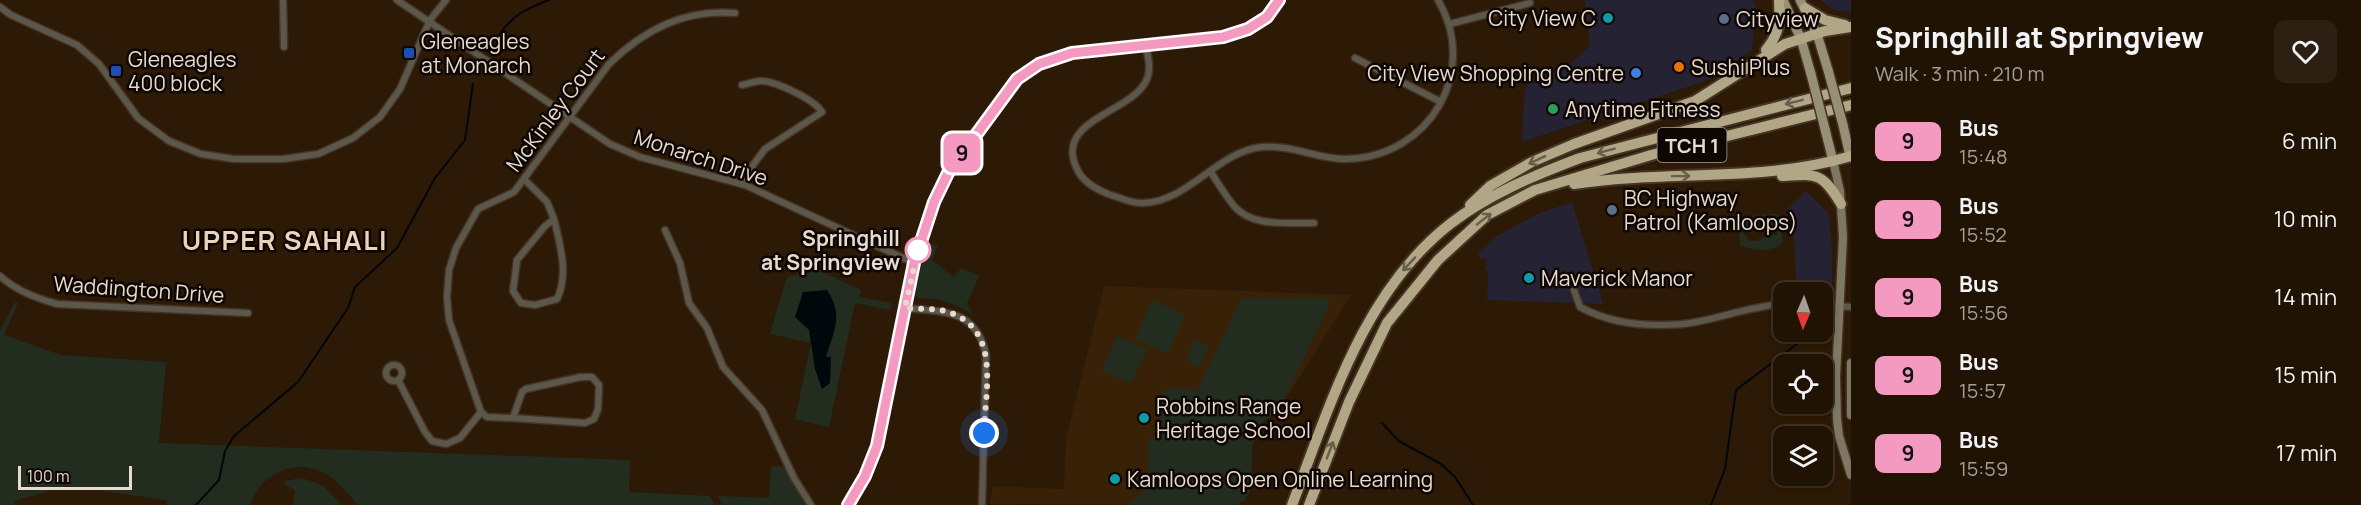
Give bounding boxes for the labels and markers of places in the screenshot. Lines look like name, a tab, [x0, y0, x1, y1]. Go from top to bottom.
place label: City View C	[1488, 4, 1596, 32]
place label: Cityview	[1736, 5, 1819, 33]
marker: City View C	[1601, 11, 1615, 25]
marker: Cityview	[1717, 12, 1731, 26]
place label: Gleneagles at Monarch	[421, 27, 531, 79]
place label: Gleneagles 400 block	[128, 45, 236, 97]
marker: Gleneagles at Monarch	[402, 46, 416, 60]
place label: Sushi Plus	[1691, 53, 1790, 81]
place label: City View Shopping Centre	[1367, 59, 1624, 87]
marker: Sushi Plus	[1672, 60, 1686, 74]
marker: Gleneagles 400 block	[109, 64, 123, 78]
marker: City View Shopping Centre	[1629, 66, 1643, 80]
place label: Anytime Fitness	[1565, 95, 1720, 123]
marker: Anytime Fitness	[1546, 102, 1560, 116]
place label: BC Highway Patrol (Kamloops)	[1624, 184, 1798, 236]
marker: BC Highway Patrol (Kamloops)	[1605, 203, 1619, 217]
place label: Springhill at Springview	[761, 224, 900, 276]
marker: Springhill at Springview	[905, 237, 931, 263]
place label: Maverick Manor	[1541, 264, 1693, 292]
marker: Maverick Manor	[1522, 271, 1536, 285]
place label: Robbins Range Heritage School	[1156, 392, 1311, 444]
marker: Robbins Range Heritage School	[1137, 411, 1151, 425]
place label: Kamloops Open Online Learning	[1127, 465, 1433, 493]
marker: Kamloops Open Online Learning	[1108, 472, 1122, 486]

